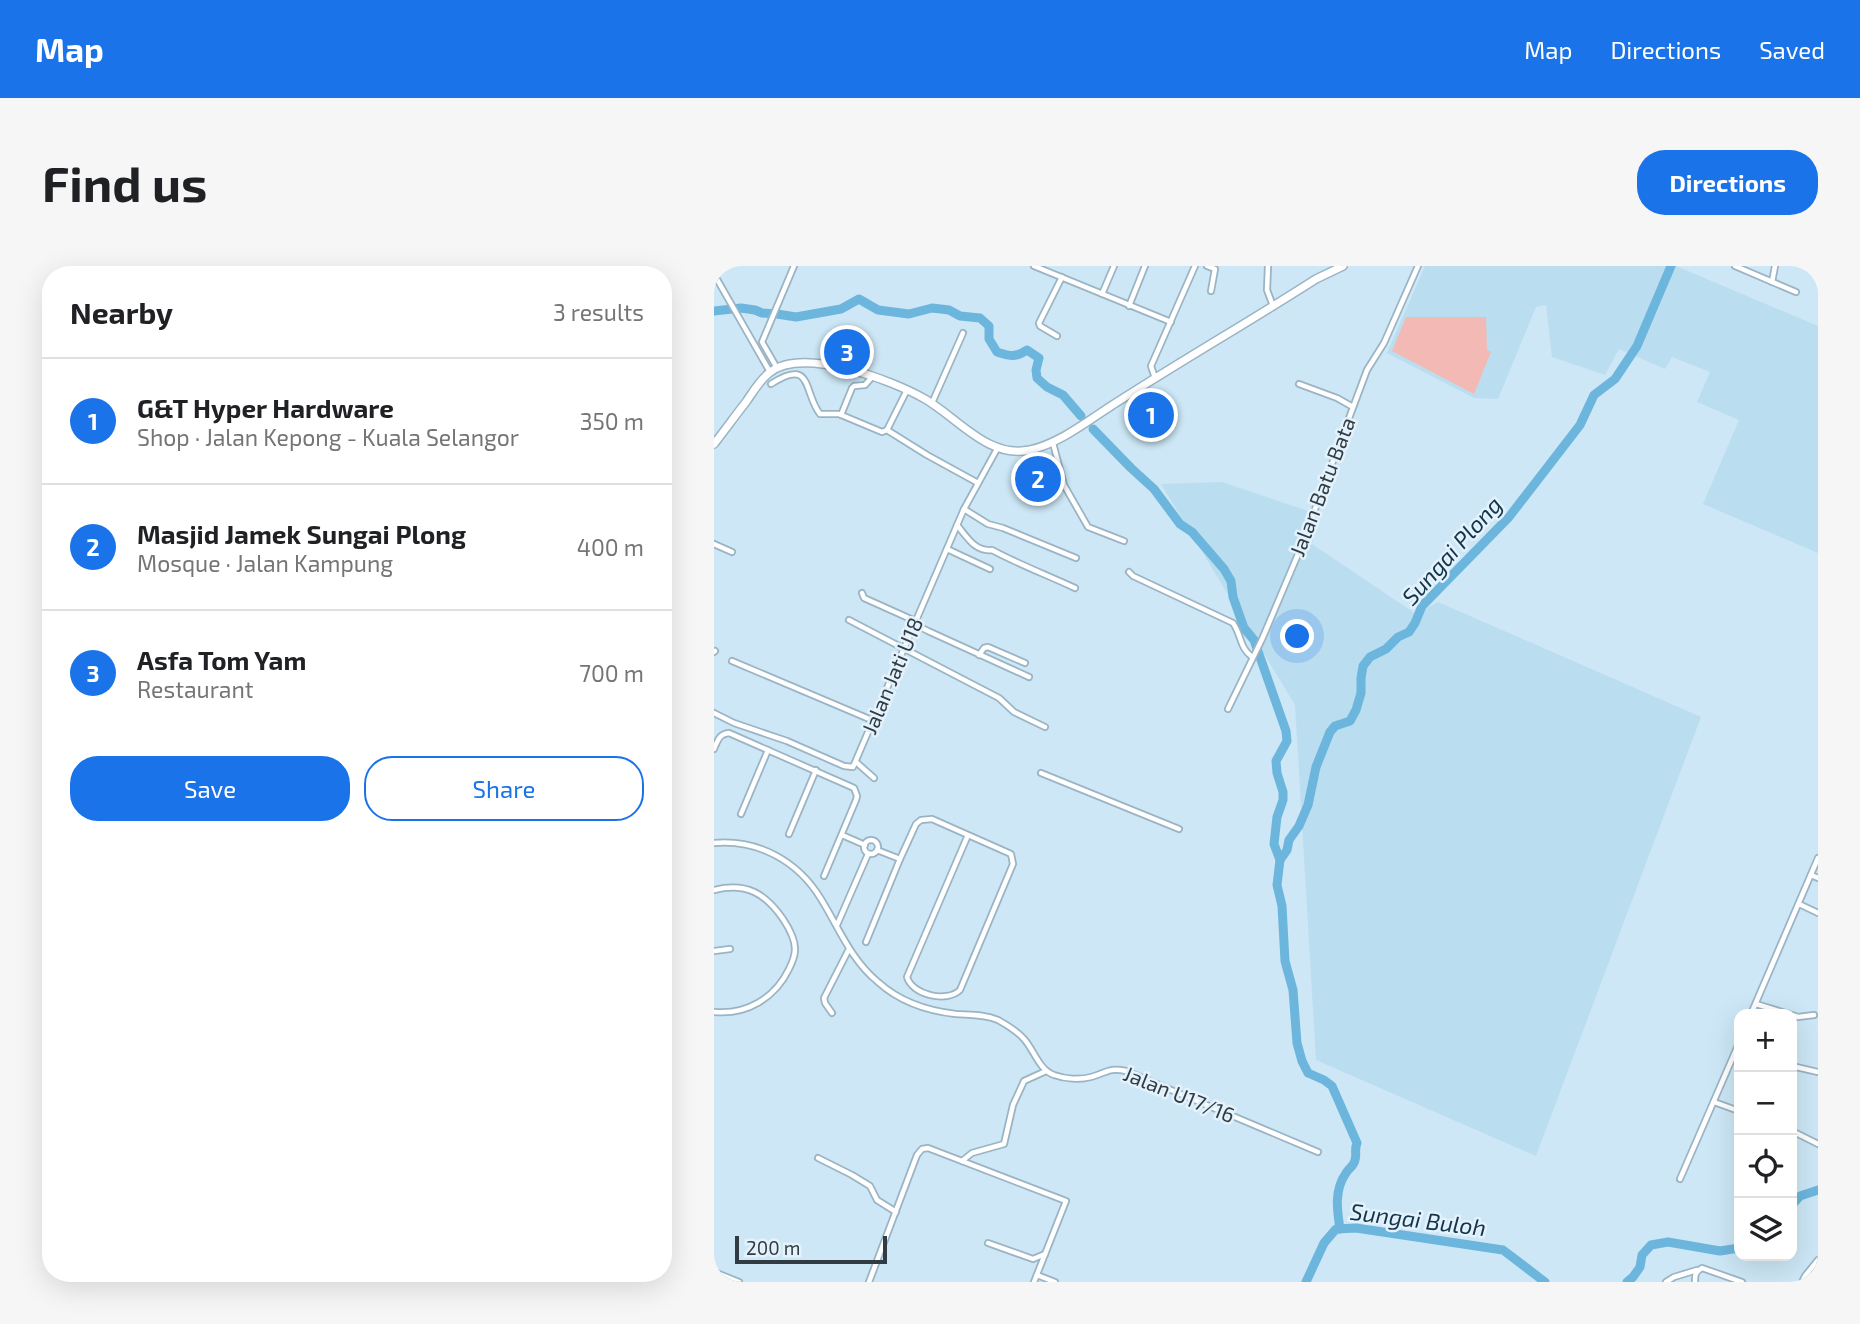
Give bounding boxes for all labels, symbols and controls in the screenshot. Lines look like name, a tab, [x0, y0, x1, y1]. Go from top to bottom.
text: Map	[35, 29, 104, 69]
text: Map	[1524, 35, 1572, 64]
text: Directions	[1610, 35, 1721, 64]
text: Saved	[1759, 35, 1825, 64]
button: Directions	[1637, 150, 1818, 215]
text: Find us	[42, 153, 207, 212]
text: Nearby	[70, 294, 173, 330]
text: 3 results	[553, 298, 644, 326]
pin: 3	[824, 326, 870, 378]
pin: 1	[1128, 389, 1174, 441]
text: G&T Hyper Hardware	[137, 392, 394, 423]
text: 1	[88, 407, 98, 435]
text: 350 m	[580, 407, 644, 435]
street label: Jalan Batu Bata	[1284, 414, 1360, 559]
text: Shop · Jalan Kepong - Kuala Selangor	[137, 423, 519, 451]
pin: 2	[1015, 453, 1061, 505]
water label: Sungai Plong	[1395, 490, 1507, 610]
text: Masjid Jamek Sungai Plong	[137, 518, 466, 549]
text: 2	[86, 533, 100, 561]
text: 400 m	[577, 533, 644, 561]
text: Mosque · Jalan Kampung	[137, 549, 393, 577]
street label: Jalan Jati U18	[856, 613, 927, 738]
your location	[1280, 619, 1314, 653]
text: Asfa Tom Yam	[137, 644, 306, 675]
text: 3	[86, 659, 100, 687]
text: 700 m	[579, 659, 644, 687]
text: Restaurant	[137, 675, 254, 703]
button: Save	[70, 756, 350, 821]
button: Share	[364, 756, 644, 821]
map controls	[1734, 1009, 1797, 1261]
button: +	[1734, 1009, 1797, 1072]
street label: Jalan U17/16	[1120, 1060, 1239, 1127]
button: −	[1734, 1072, 1797, 1135]
button: locate	[1734, 1135, 1797, 1198]
water label: Sungai Buloh	[1349, 1197, 1488, 1241]
button: layers	[1734, 1198, 1797, 1261]
scale bar	[735, 1233, 887, 1265]
text: 200 m	[746, 1236, 800, 1259]

